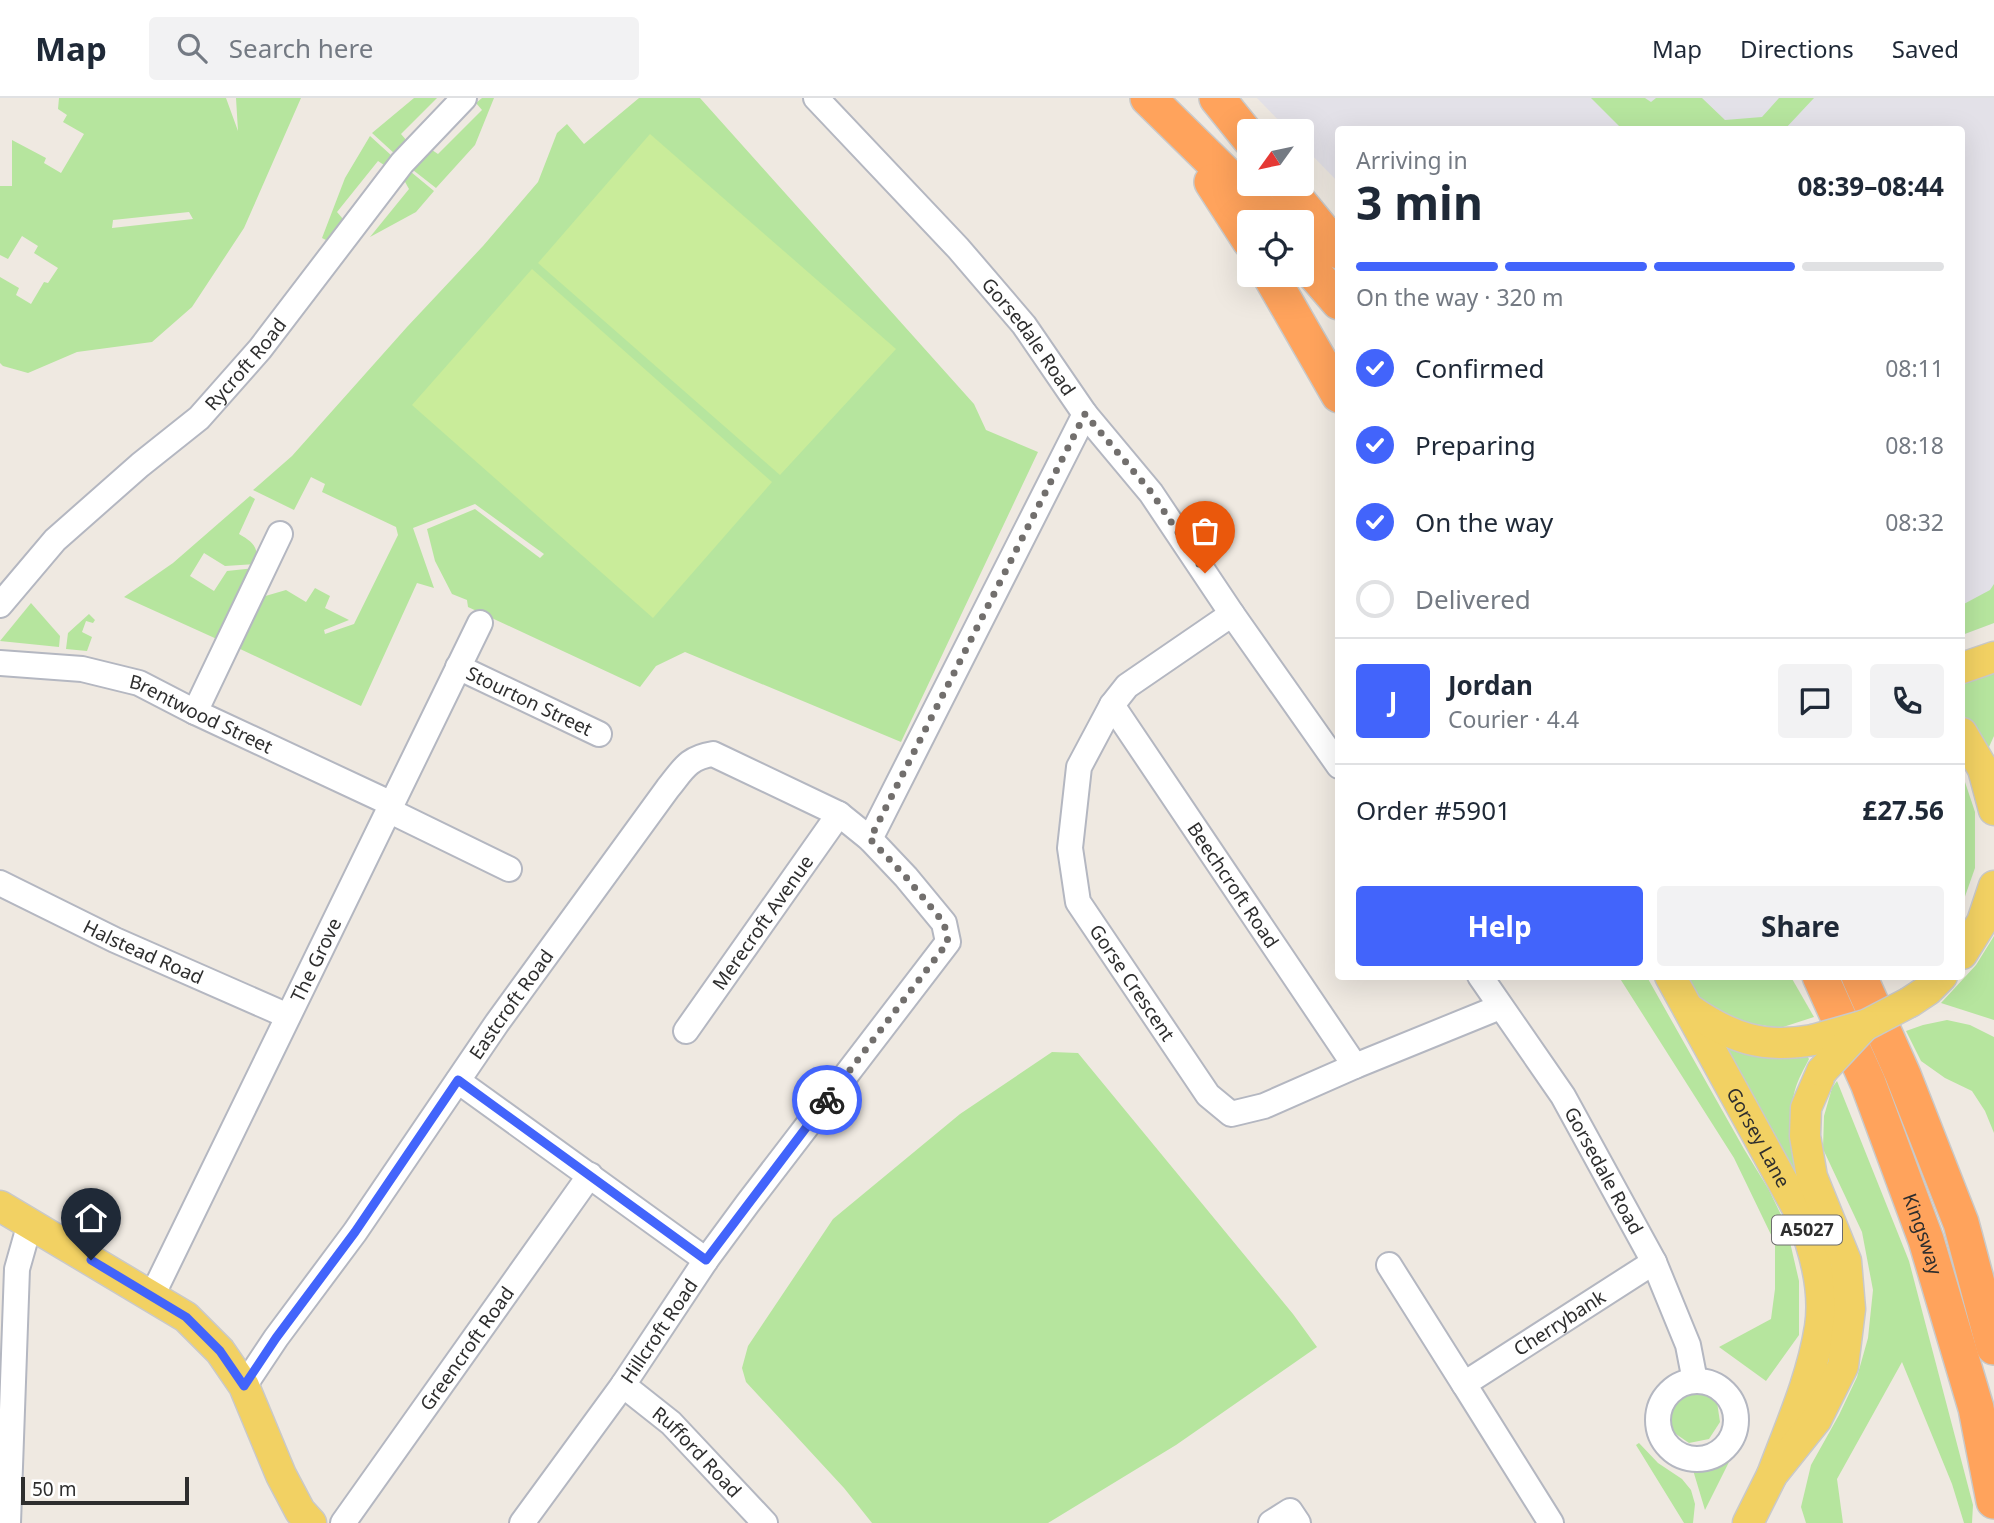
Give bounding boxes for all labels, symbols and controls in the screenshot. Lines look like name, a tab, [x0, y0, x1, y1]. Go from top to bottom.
search box	[149, 17, 639, 80]
text: Map	[35, 26, 107, 71]
icon: search	[173, 29, 211, 67]
text: Search here	[229, 30, 373, 66]
text: Map	[1652, 32, 1702, 65]
text: Directions	[1740, 32, 1854, 65]
text: Saved	[1892, 32, 1959, 65]
north arrow	[1237, 119, 1314, 196]
map controls	[1237, 119, 1314, 287]
text: Arriving in	[1356, 144, 1468, 176]
text: 08:39–08:44	[1797, 168, 1944, 204]
text: 3 min	[1356, 171, 1483, 233]
button: locate	[1237, 210, 1314, 287]
street label: Gorsedale Road	[976, 272, 1082, 401]
text: On the way · 320 m	[1356, 281, 1563, 313]
street label: Rycroft Road	[199, 313, 292, 416]
icon: check	[1356, 349, 1394, 387]
text: Confirmed	[1415, 350, 1545, 386]
text: 08:11	[1885, 352, 1944, 384]
icon: check	[1356, 426, 1394, 464]
text: Preparing	[1415, 427, 1536, 463]
text: 08:18	[1885, 429, 1944, 461]
pin	[1175, 501, 1235, 573]
icon: check	[1356, 503, 1394, 541]
text: On the way	[1415, 504, 1553, 540]
text: 08:32	[1885, 506, 1944, 538]
icon: bag	[1186, 512, 1224, 550]
text: Delivered	[1415, 581, 1531, 617]
street label: Stourton Street	[462, 660, 597, 742]
button: chat	[1778, 664, 1852, 738]
button: phone	[1870, 664, 1944, 738]
text: Jordan	[1448, 667, 1533, 703]
street label: Brentwood Street	[127, 668, 277, 760]
text: J	[1389, 683, 1397, 719]
text: Courier · 4.4	[1448, 703, 1579, 735]
text: Order #5901	[1356, 792, 1511, 828]
text: £27.56	[1862, 792, 1944, 828]
street label: Beechcroft Road	[1181, 817, 1285, 953]
street label: Merecroft Avenue	[706, 850, 819, 995]
button: Help	[1356, 886, 1643, 966]
button: Share	[1657, 886, 1944, 966]
street label: Halstead Road	[79, 913, 208, 990]
street label: The Grove	[284, 913, 347, 1006]
street label: Gorse Crescent	[1084, 919, 1181, 1046]
street label: Eastcroft Road	[463, 944, 559, 1064]
courier	[792, 1065, 862, 1135]
icon: bike	[808, 1081, 846, 1119]
street label: Gorsey Lane	[1721, 1083, 1796, 1192]
street label: Gorsedale Road	[1558, 1102, 1649, 1239]
pin	[61, 1188, 121, 1260]
street label: Kingsway	[1897, 1190, 1949, 1278]
icon: home	[72, 1199, 110, 1237]
road number: A5027	[1772, 1216, 1842, 1245]
street label: Hillcroft Road	[614, 1274, 704, 1388]
street label: Greencroft Road	[414, 1281, 520, 1416]
street label: Cherrybank	[1509, 1284, 1610, 1362]
street label: Rufford Road	[647, 1400, 747, 1503]
scale bar	[21, 1474, 189, 1506]
text: 50 m	[32, 1476, 76, 1502]

